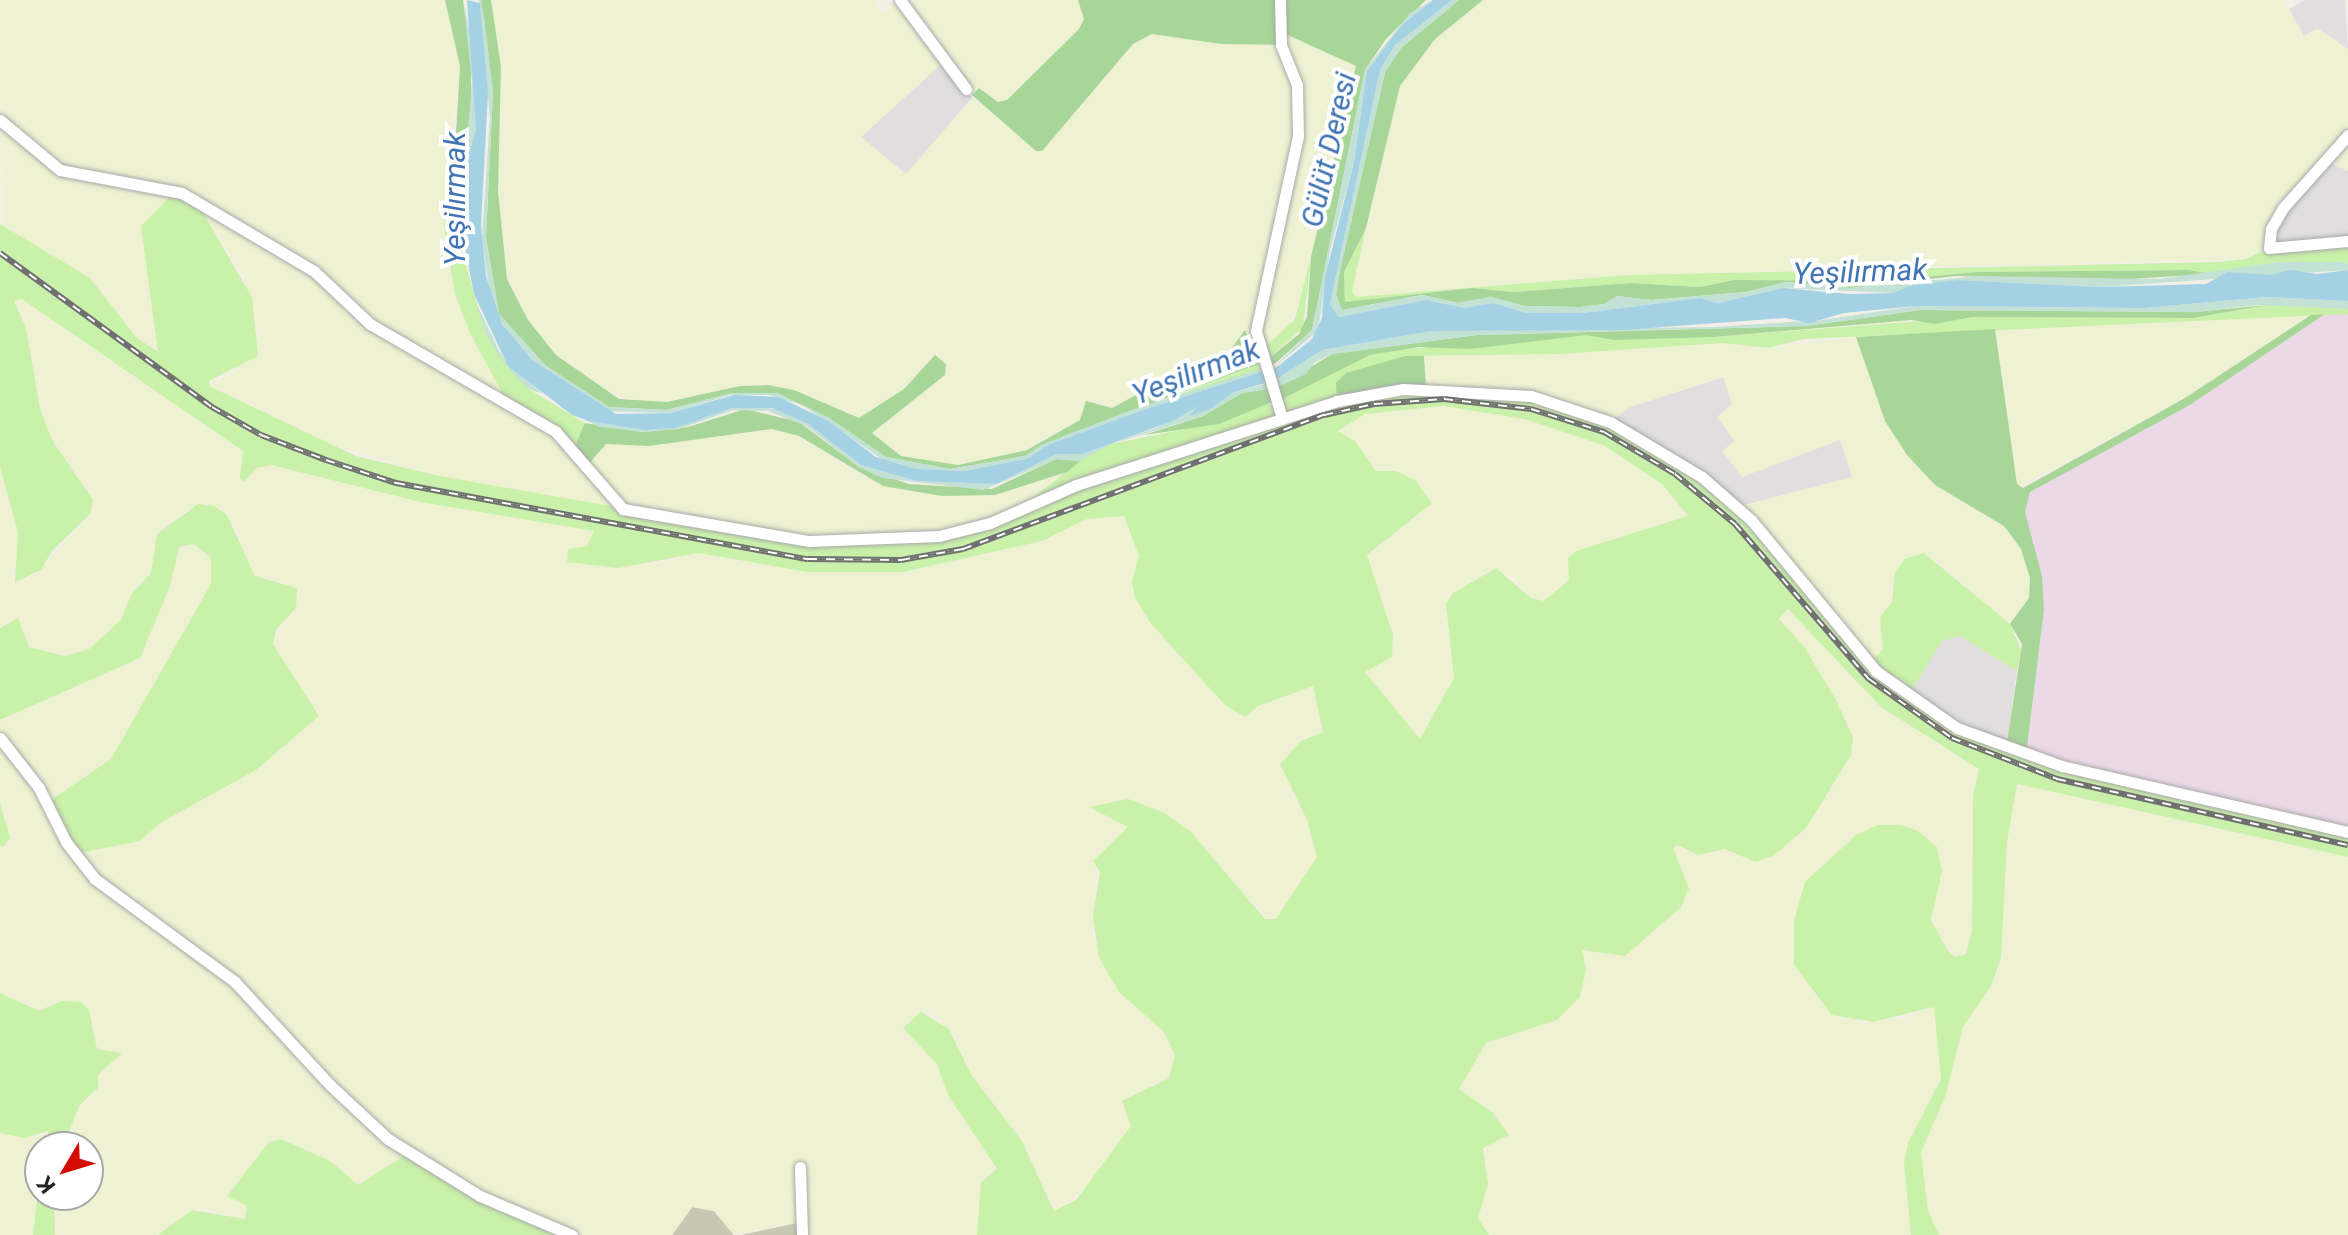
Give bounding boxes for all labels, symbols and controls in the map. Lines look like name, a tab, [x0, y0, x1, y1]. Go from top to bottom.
water label: Gülüt Deresi	[1294, 69, 1364, 231]
water label: Yeşilırmak	[437, 132, 473, 266]
water label: Yeşilırmak	[1792, 252, 1928, 292]
water label: Yeşilırmak	[1127, 331, 1265, 413]
north arrow	[24, 1131, 104, 1211]
text: K	[32, 1172, 60, 1198]

